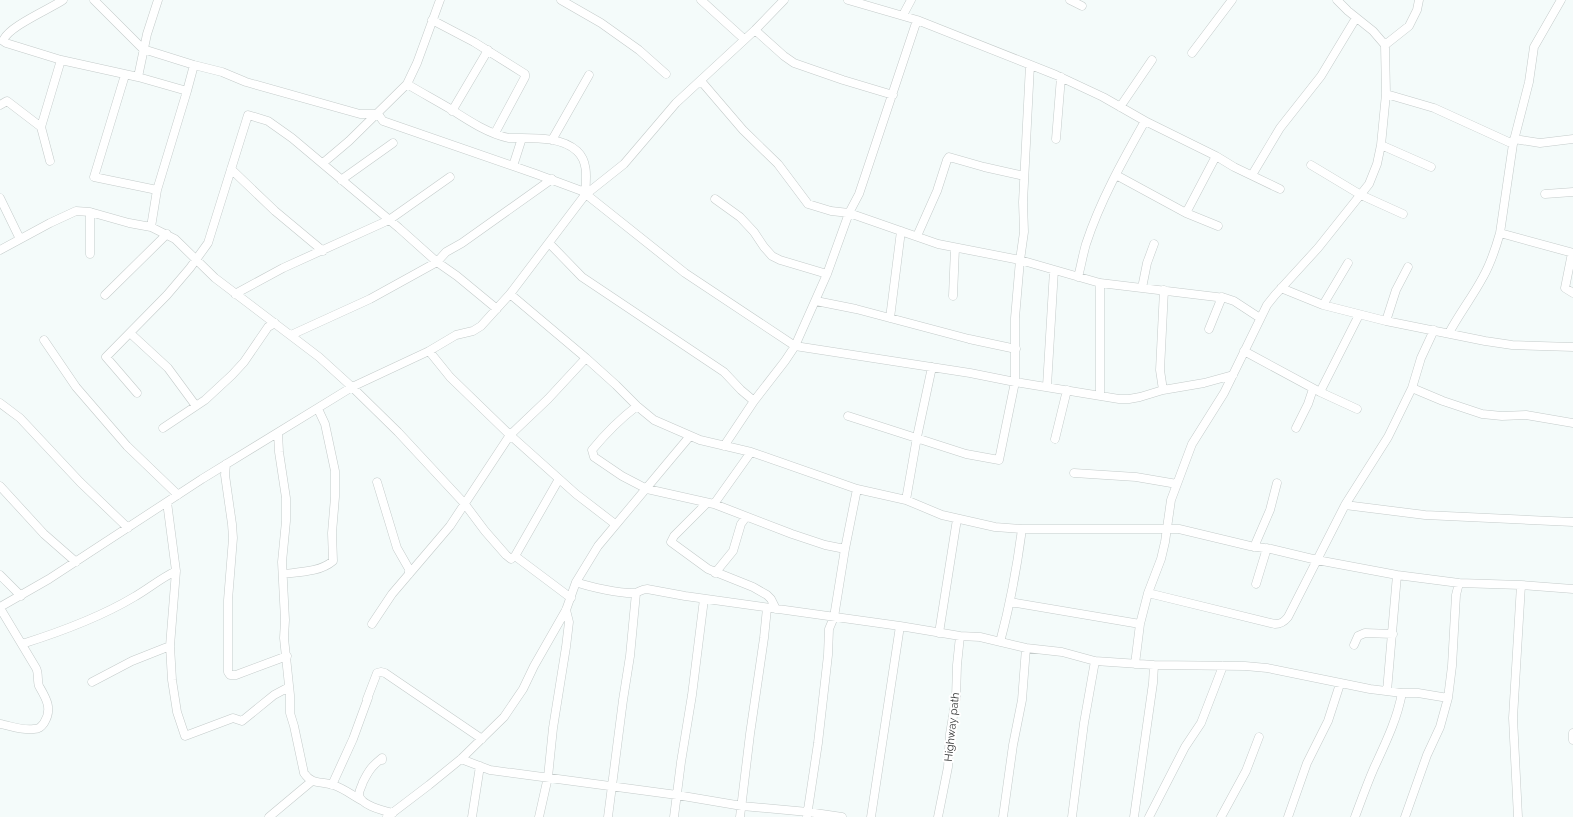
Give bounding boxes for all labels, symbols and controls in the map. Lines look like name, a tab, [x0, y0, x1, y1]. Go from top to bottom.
street label: Highway path	[942, 692, 962, 762]

